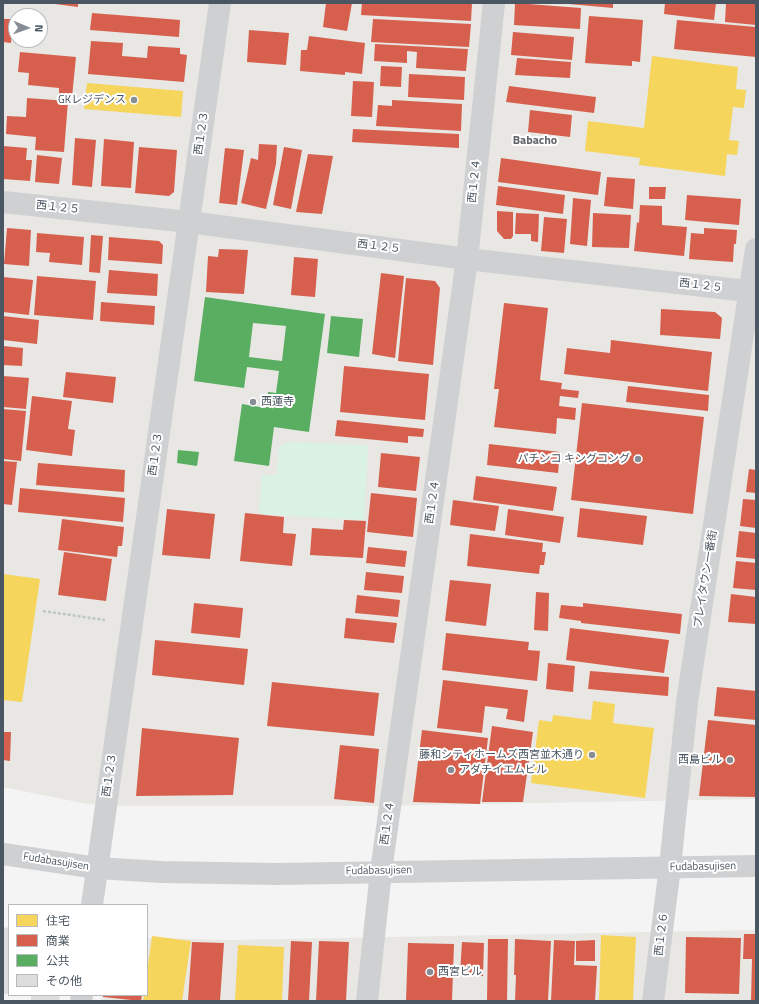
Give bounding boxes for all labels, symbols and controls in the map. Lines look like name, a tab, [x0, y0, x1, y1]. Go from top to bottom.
north arrow	[8, 8, 48, 48]
text: N	[31, 24, 47, 32]
place label: GKレジデンス	[58, 93, 126, 107]
marker: GKレジデンス	[129, 95, 139, 105]
street label: 西１２３	[192, 110, 212, 156]
district label: Babacho	[513, 134, 557, 148]
street label: 西１２４	[466, 158, 484, 204]
street label: 西１２５	[35, 199, 81, 217]
street label: 西１２５	[356, 238, 402, 256]
street label: 西１２５	[678, 277, 724, 295]
place label: 西蓮寺	[261, 395, 294, 409]
marker: 西蓮寺	[248, 397, 258, 407]
street label: 西１２３	[146, 431, 166, 477]
place label: パチンコ キングコング	[518, 452, 630, 466]
marker: パチンコ キングコング	[633, 454, 643, 464]
street label: 西１２４	[423, 479, 443, 525]
street label: プレイタウン一番街	[692, 529, 720, 629]
place label: 藤和シティホームズ西宮並木通り	[419, 748, 584, 762]
marker: 藤和シティホームズ西宮並木通り	[587, 750, 597, 760]
street label: 西１２３	[100, 752, 120, 798]
place label: 西島ビル	[678, 753, 722, 767]
marker: 西島ビル	[725, 755, 735, 765]
place label: アダチイエムビル	[459, 763, 547, 777]
marker: アダチイエムビル	[446, 765, 456, 775]
street label: 西１２４	[378, 800, 398, 846]
street label: Fudabasujisen	[22, 850, 90, 874]
street label: Fudabasujisen	[670, 860, 736, 874]
street label: Fudabasujisen	[346, 864, 412, 878]
legend	[8, 904, 148, 996]
text: 住宅	[46, 911, 70, 930]
street label: 西１２６	[653, 911, 671, 957]
text: 商業	[46, 931, 70, 950]
text: 公共	[46, 951, 70, 970]
place label: 西宮ビル	[438, 965, 482, 979]
marker: 西宮ビル	[425, 967, 435, 977]
text: その他	[46, 971, 82, 990]

